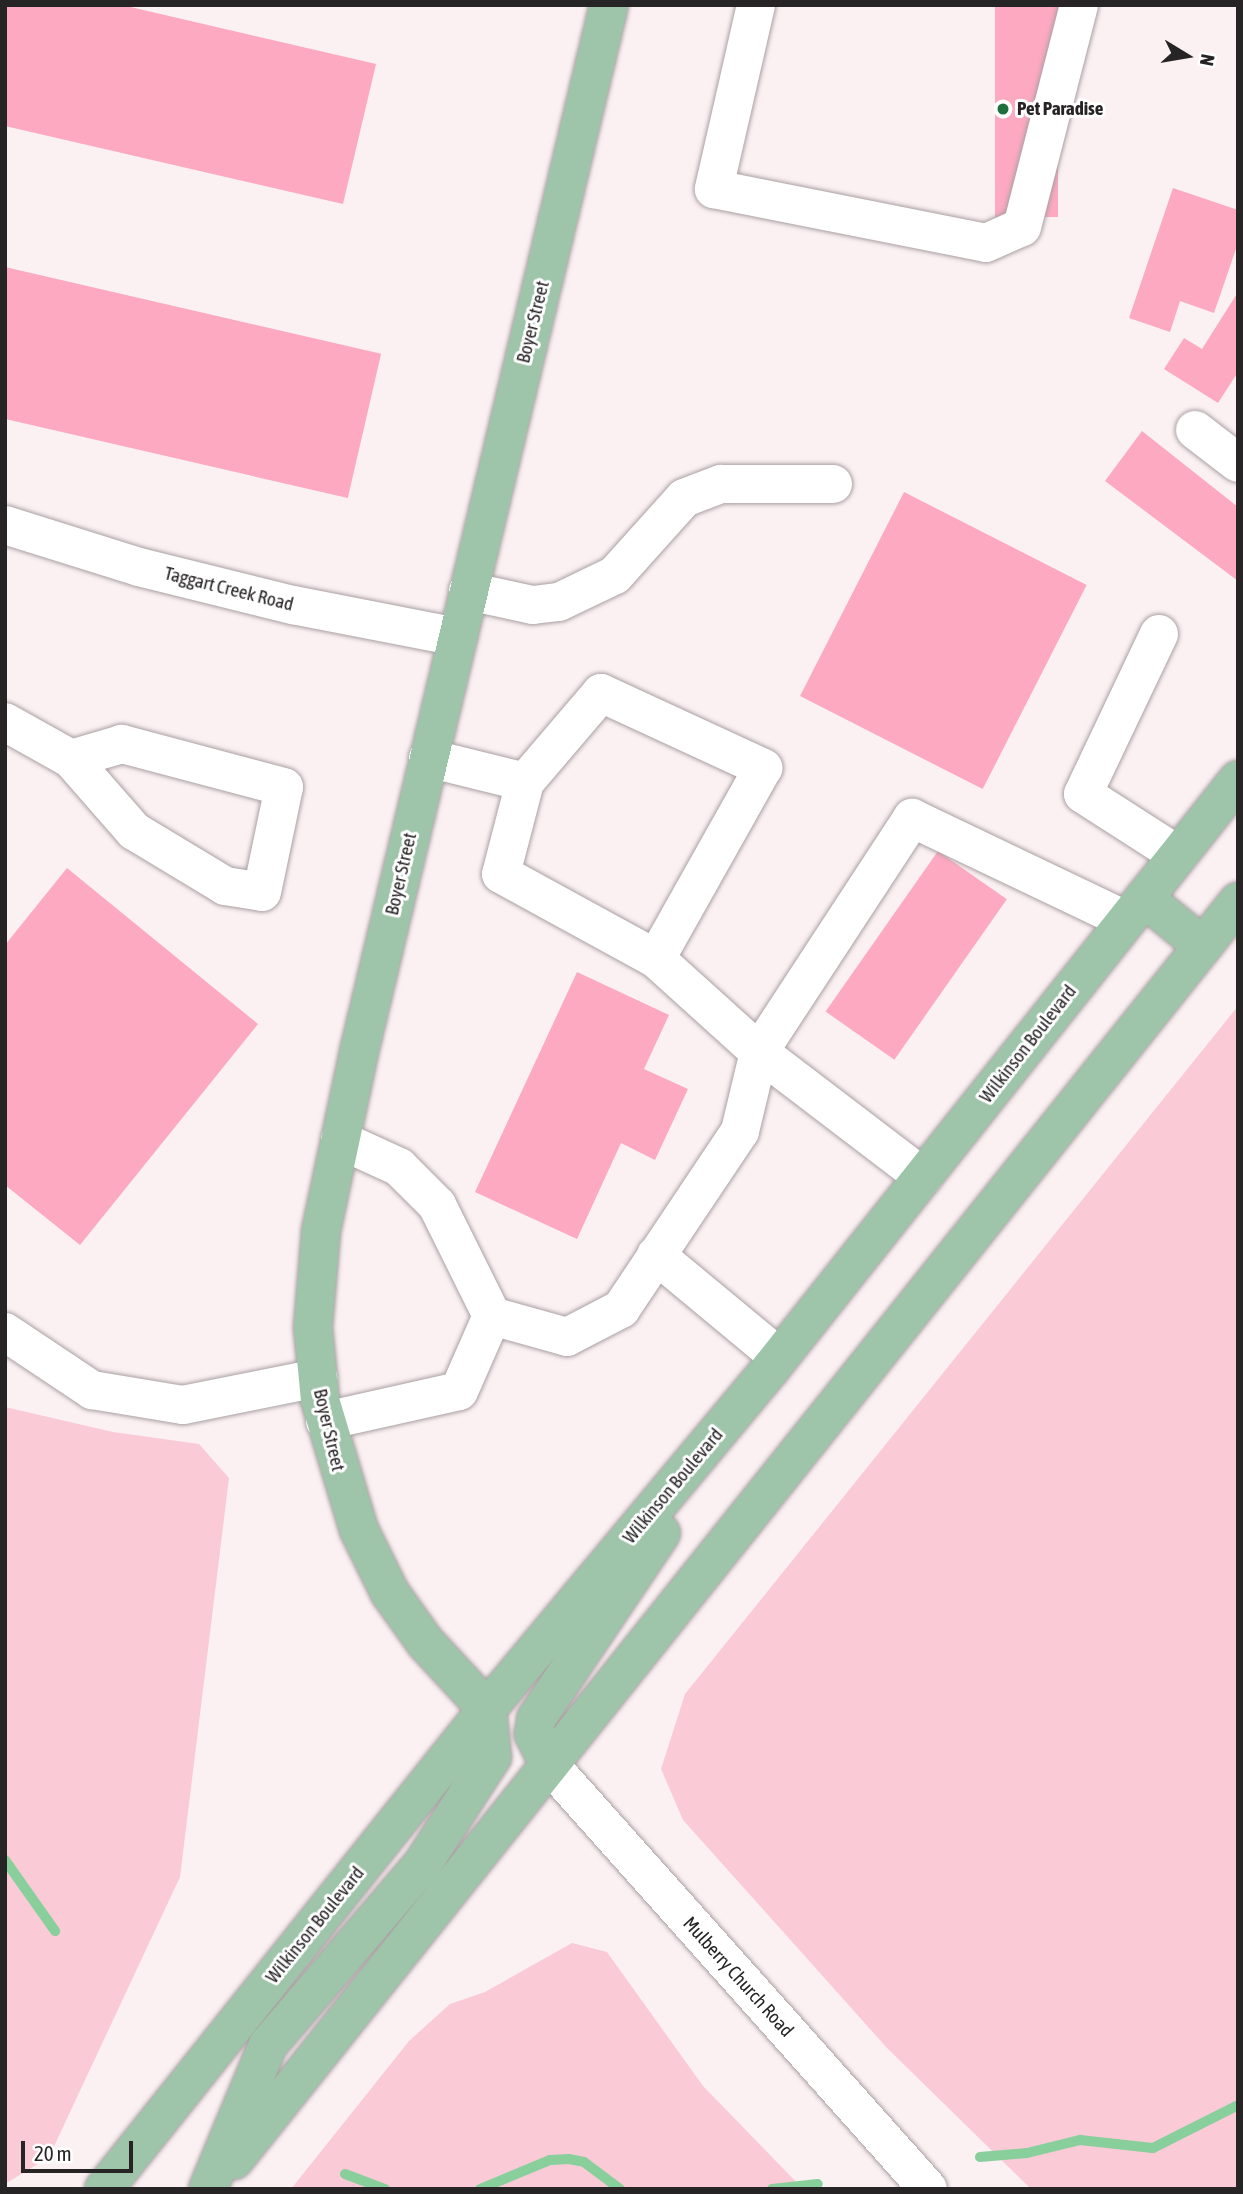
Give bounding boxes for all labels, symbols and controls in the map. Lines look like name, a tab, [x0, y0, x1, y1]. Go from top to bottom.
north arrow	[1152, 21, 1222, 91]
text: N	[1196, 52, 1219, 68]
place label: Pet Paradise	[1017, 98, 1103, 120]
marker: Pet Paradise	[995, 101, 1011, 117]
street label: Boyer Street	[512, 279, 554, 365]
street label: Taggart Creek Road	[162, 562, 296, 616]
street label: Boyer Street	[380, 831, 422, 917]
street label: Wilkinson Boulevard	[975, 980, 1081, 1108]
street label: Boyer Street	[308, 1387, 350, 1473]
street label: Wilkinson Boulevard	[618, 1424, 728, 1548]
street label: Wilkinson Boulevard	[261, 1862, 369, 1988]
street label: Mulberry Church Road	[678, 1912, 798, 2042]
scale bar	[24, 2128, 136, 2172]
text: 20 m	[34, 2141, 72, 2165]

